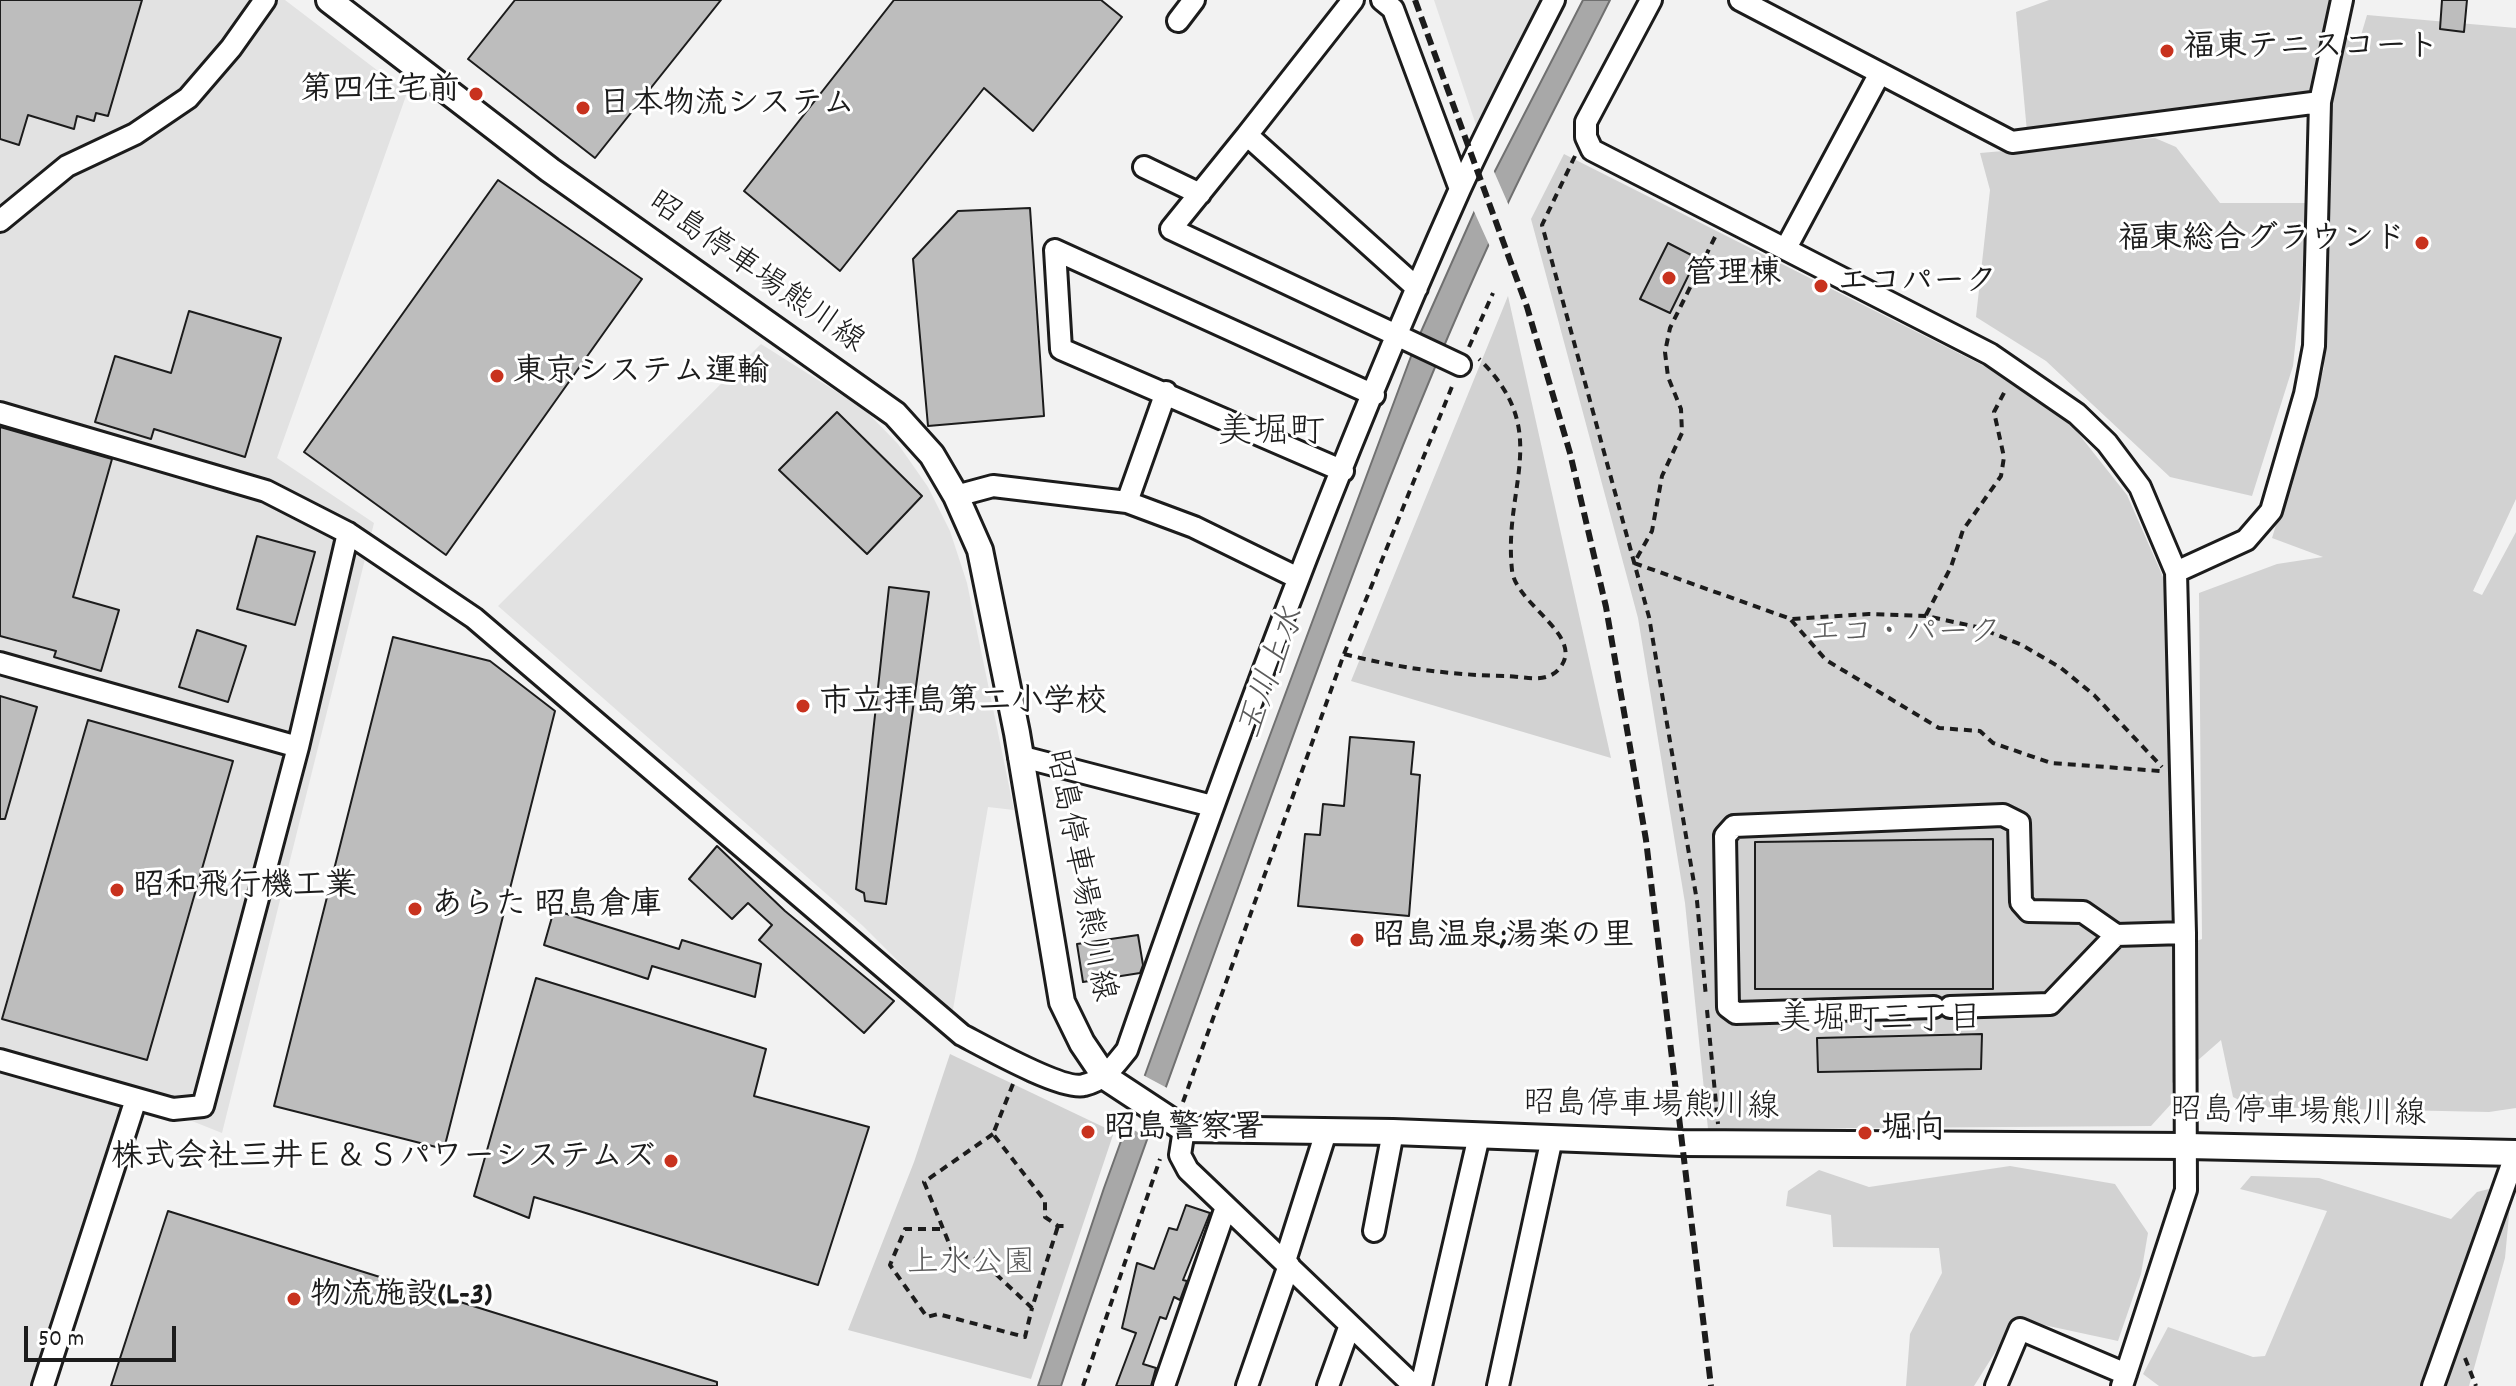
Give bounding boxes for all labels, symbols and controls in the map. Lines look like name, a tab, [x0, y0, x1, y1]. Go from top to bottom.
place label: 福東テニスコート	[2183, 32, 2439, 70]
marker: 福東テニスコート	[2158, 42, 2176, 60]
place label: 第四住宅前	[300, 75, 460, 113]
marker: 第四住宅前	[467, 85, 485, 103]
place label: 日本物流システム	[599, 89, 855, 127]
marker: 日本物流システム	[574, 99, 592, 117]
street label: 昭島停車場熊川線	[638, 186, 870, 364]
place label: 福東総合グラウンド	[2118, 224, 2406, 262]
marker: 福東総合グラウンド	[2413, 234, 2431, 252]
place label: 管理棟	[1685, 259, 1781, 297]
place label: エコパーク	[1837, 267, 1997, 305]
marker: 管理棟	[1660, 269, 1678, 287]
marker: エコパーク	[1812, 277, 1830, 295]
place label: 東京システム運輸	[513, 357, 769, 395]
marker: 東京システム運輸	[488, 367, 506, 385]
district label: 美堀町	[1217, 414, 1325, 458]
water label: 玉川上水	[1233, 603, 1317, 745]
park label: エコ・パーク	[1809, 618, 2001, 656]
place label: 市立拝島第二小学校	[819, 687, 1107, 725]
marker: 市立拝島第二小学校	[794, 697, 812, 715]
street label: 昭島停車場熊川線	[1034, 747, 1120, 1005]
place label: 昭和飛行機工業	[133, 871, 357, 909]
marker: 昭和飛行機工業	[108, 881, 126, 899]
place label: あらた 昭島倉庫	[431, 890, 662, 928]
marker: あらた 昭島倉庫	[406, 900, 424, 918]
place label: 昭島温泉;湯楽の里	[1373, 921, 1634, 959]
marker: 昭島温泉;湯楽の里	[1348, 931, 1366, 949]
district label: 美堀町三丁目	[1778, 1003, 1982, 1043]
street label: 昭島停車場熊川線	[1523, 1088, 1779, 1130]
street label: 昭島停車場熊川線	[2170, 1095, 2426, 1137]
place label: 昭島警察署	[1104, 1113, 1264, 1151]
place label: 堀向	[1881, 1114, 1945, 1152]
marker: 昭島警察署	[1079, 1123, 1097, 1141]
marker: 堀向	[1856, 1124, 1874, 1142]
place label: 株式会社三井Ｅ＆Ｓパワーシステムズ	[111, 1142, 655, 1180]
marker: 株式会社三井Ｅ＆Ｓパワーシステムズ	[662, 1152, 680, 1170]
park label: 上水公園	[907, 1248, 1035, 1286]
place label: 物流施設(L-3)	[310, 1280, 492, 1318]
marker: 物流施設(L-3)	[285, 1290, 303, 1308]
scale bar	[28, 1310, 180, 1360]
text: 50 m	[38, 1323, 84, 1357]

